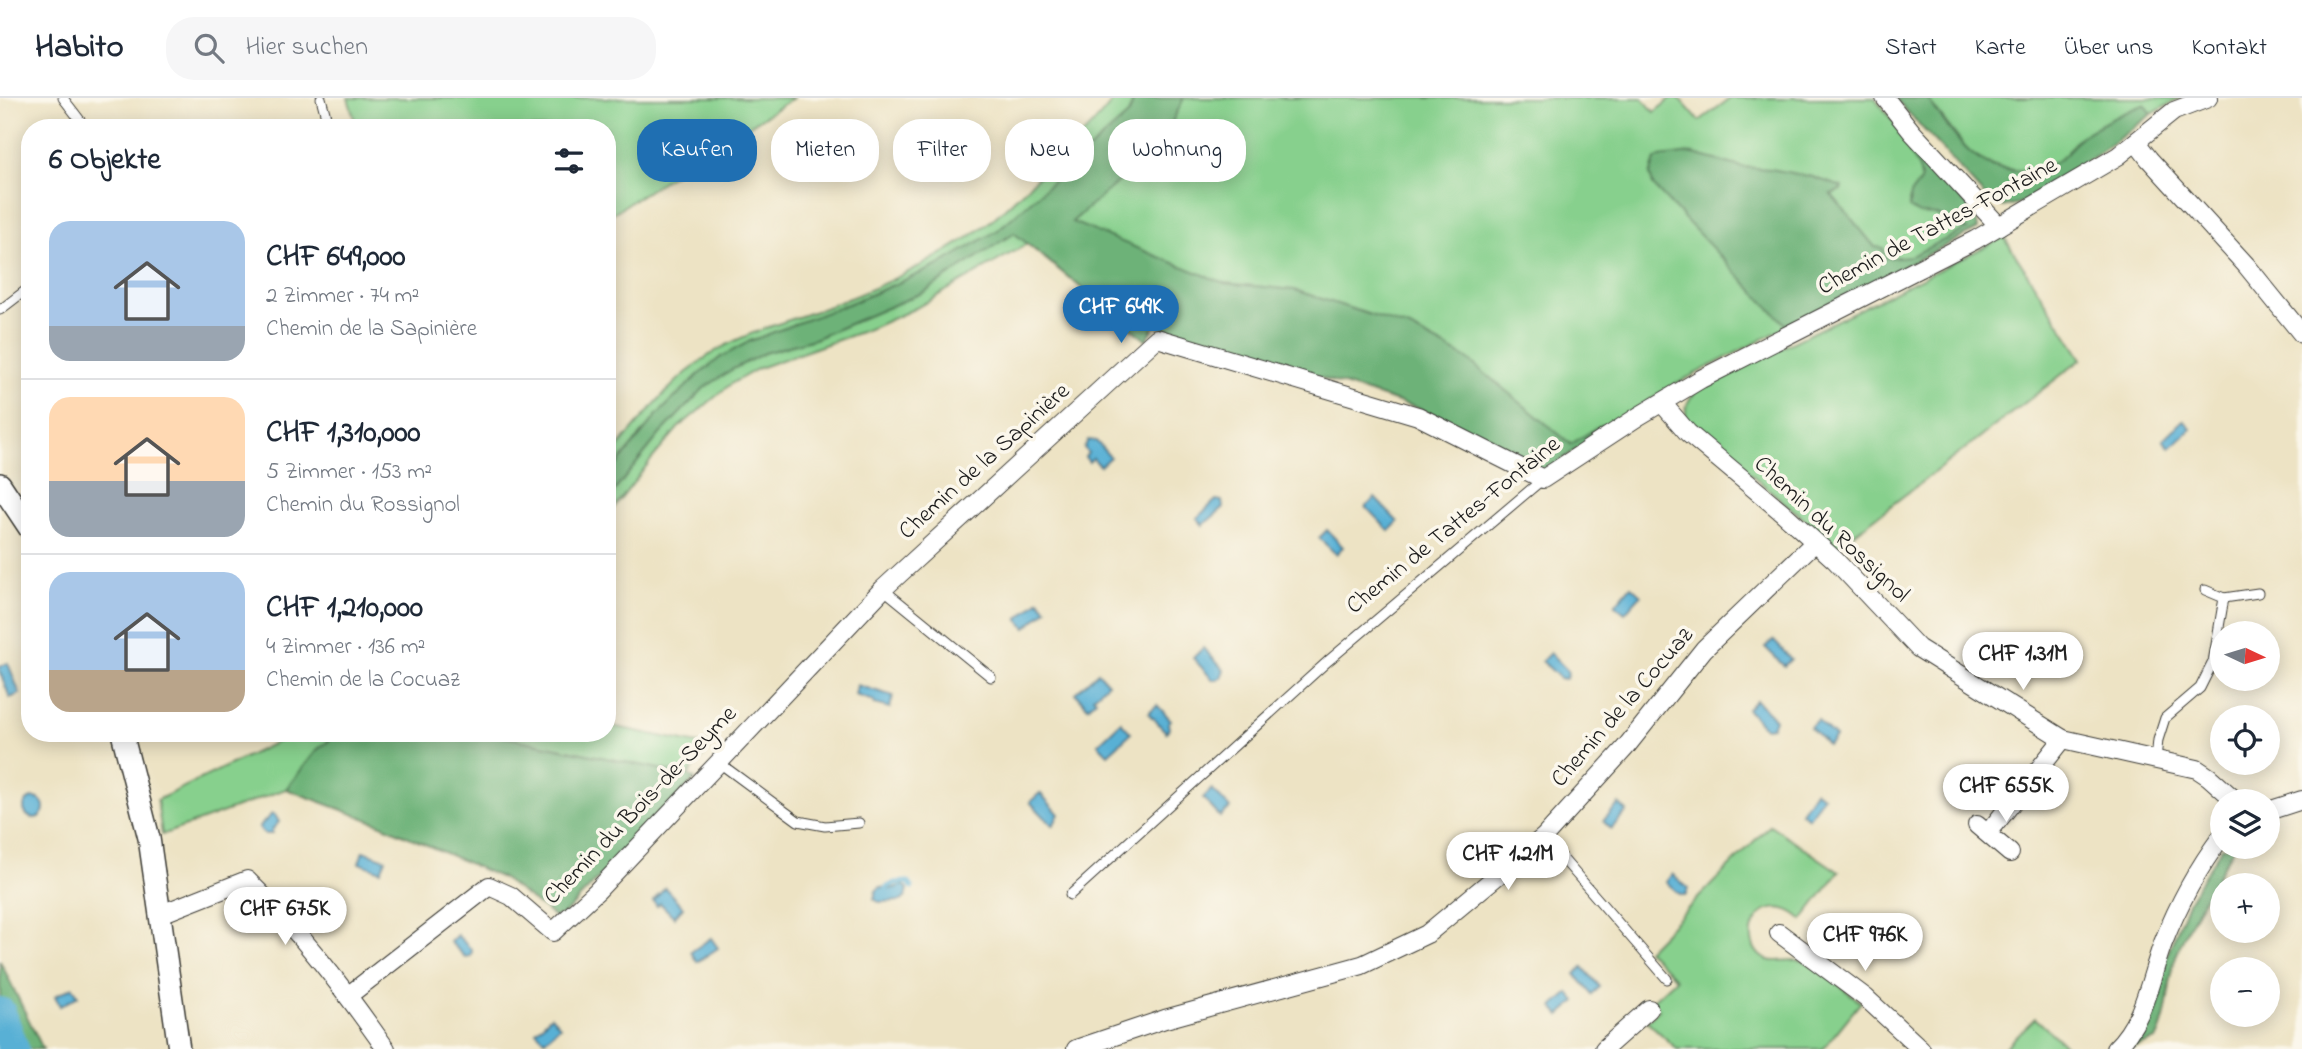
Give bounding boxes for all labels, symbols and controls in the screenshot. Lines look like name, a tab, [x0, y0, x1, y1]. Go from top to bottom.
search box	[166, 17, 656, 80]
text: Habito	[35, 24, 124, 72]
icon: search	[190, 29, 228, 67]
text: Hier suchen	[246, 29, 368, 67]
text: Start	[1885, 31, 1937, 66]
text: Karte	[1975, 31, 2026, 66]
text: Über uns	[2064, 31, 2153, 66]
text: Kontakt	[2191, 31, 2267, 66]
chip: Kaufen	[637, 119, 757, 182]
chip: Mieten	[771, 119, 879, 182]
chip: Filter	[893, 119, 991, 182]
chip: Neu	[1005, 119, 1094, 182]
chip: Wohnung	[1108, 119, 1246, 182]
text: 6 Objekte	[49, 139, 161, 183]
icon: filters	[550, 142, 588, 180]
street label: Chemin de Tattes-Fontaine	[1812, 149, 2064, 305]
text: CHF 649,000	[266, 236, 405, 280]
icon: home	[105, 249, 189, 333]
text: 2 Zimmer · 74 m²	[266, 280, 419, 313]
pin: CHF 649K	[1049, 286, 1193, 345]
text: CHF 649K	[1079, 291, 1163, 324]
text: Chemin de la Sapinière	[266, 313, 477, 346]
street label: Chemin de la Sapinière	[891, 375, 1079, 549]
text: CHF 1,310,000	[266, 412, 420, 456]
icon: home	[105, 425, 189, 509]
street label: Chemin de Tattes-Fontaine	[1339, 428, 1569, 624]
street label: Chemin du Rossignol	[1745, 448, 1917, 612]
text: 5 Zimmer · 153 m²	[266, 456, 432, 489]
text: Chemin du Rossignol	[266, 489, 460, 522]
text: CHF 1,210,000	[266, 587, 423, 631]
icon: home	[105, 600, 189, 684]
street label: Chemin de la Cocuaz	[1543, 619, 1703, 796]
north arrow	[2210, 621, 2280, 691]
map controls	[2210, 621, 2280, 1027]
text: 4 Zimmer · 136 m²	[266, 631, 425, 664]
pin: CHF 1.31M	[1943, 632, 2103, 692]
text: CHF 1.31M	[1978, 638, 2068, 671]
text: Chemin de la Cocuaz	[266, 664, 460, 697]
street label: Chemin du Bois-de-Seyme	[536, 698, 747, 914]
button: locate	[2210, 705, 2280, 775]
pin: CHF 655K	[1934, 764, 2078, 824]
text: CHF 655K	[1959, 770, 2053, 803]
button: layers	[2210, 789, 2280, 859]
pin: CHF 1.21M	[1428, 832, 1588, 892]
text: CHF 1.21M	[1462, 838, 1554, 871]
button: +	[2210, 873, 2280, 943]
pin: CHF 675K	[213, 888, 357, 947]
text: CHF 675K	[240, 893, 330, 926]
pin: CHF 976K	[1793, 914, 1937, 973]
text: CHF 976K	[1823, 919, 1907, 952]
button: −	[2210, 957, 2280, 1027]

